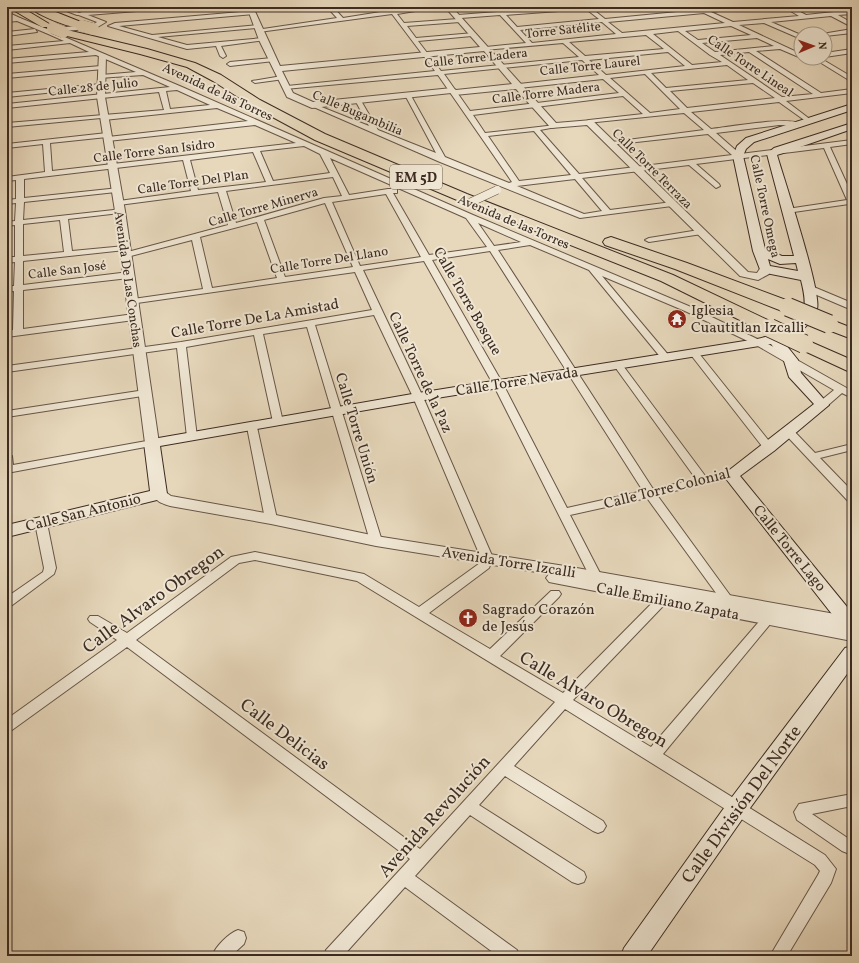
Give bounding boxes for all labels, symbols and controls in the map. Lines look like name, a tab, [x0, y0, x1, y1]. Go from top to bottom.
street label: Torre Satélite	[525, 18, 602, 44]
north arrow	[793, 26, 833, 66]
street label: Calle Torre Lineal	[703, 31, 796, 102]
text: N	[814, 41, 829, 50]
street label: Calle Torre Ladera	[424, 45, 529, 73]
street label: Calle Torre Laurel	[539, 53, 641, 81]
street label: Avenida de las Torres	[159, 59, 276, 126]
street label: Calle 28 de Julio	[47, 74, 139, 102]
street label: Calle Torre Madera	[491, 78, 601, 110]
street label: Calle Bugambilia	[309, 87, 405, 141]
street label: Calle Torre Terraza	[607, 125, 696, 214]
street label: Calle Torre San Isidro	[93, 136, 216, 168]
street label: Calle Torre Omega	[744, 153, 784, 259]
road number: EM 5D	[390, 165, 442, 189]
street label: Calle Torre Del Plan	[136, 166, 250, 200]
street label: Calle Torre Minerva	[207, 184, 320, 232]
street label: Avenida de las Torres	[455, 191, 572, 255]
street label: Avenida De Las Conchas	[109, 210, 146, 349]
street label: Calle Torre Del Llano	[269, 243, 389, 279]
street label: Calle Torre Bosque	[427, 244, 506, 360]
street label: Calle San José	[27, 257, 107, 285]
street label: Calle Torre De La Amistad	[170, 294, 341, 345]
place label: Iglesia Cuautitlan Izcalli	[691, 301, 805, 339]
temple icon: Iglesia Cuautitlan Izcalli	[666, 308, 688, 330]
street label: Calle Torre de la Paz	[382, 309, 457, 437]
street label: Calle Torre Nevada	[455, 362, 580, 403]
street label: Calle Torre Unión	[329, 370, 382, 486]
street label: Calle Torre Colonial	[602, 464, 733, 515]
street label: Calle San Antonio	[24, 489, 143, 538]
street label: Calle Torre Lago	[747, 501, 830, 597]
street label: Calle Alvaro Obregon	[78, 540, 230, 660]
street label: Avenida Torre Izcalli	[440, 543, 577, 584]
street label: Calle Emiliano Zapata	[595, 578, 741, 627]
place label: Sagrado Corazón de Jesús	[482, 600, 595, 638]
church icon: Sagrado Corazón de Jesús	[457, 607, 479, 629]
street label: Calle Alvaro Obregon	[514, 646, 673, 755]
street label: Calle Delicias	[234, 693, 334, 777]
street label: Calle División Del Norte	[676, 721, 808, 889]
street label: Avenida Revolución	[373, 750, 497, 884]

